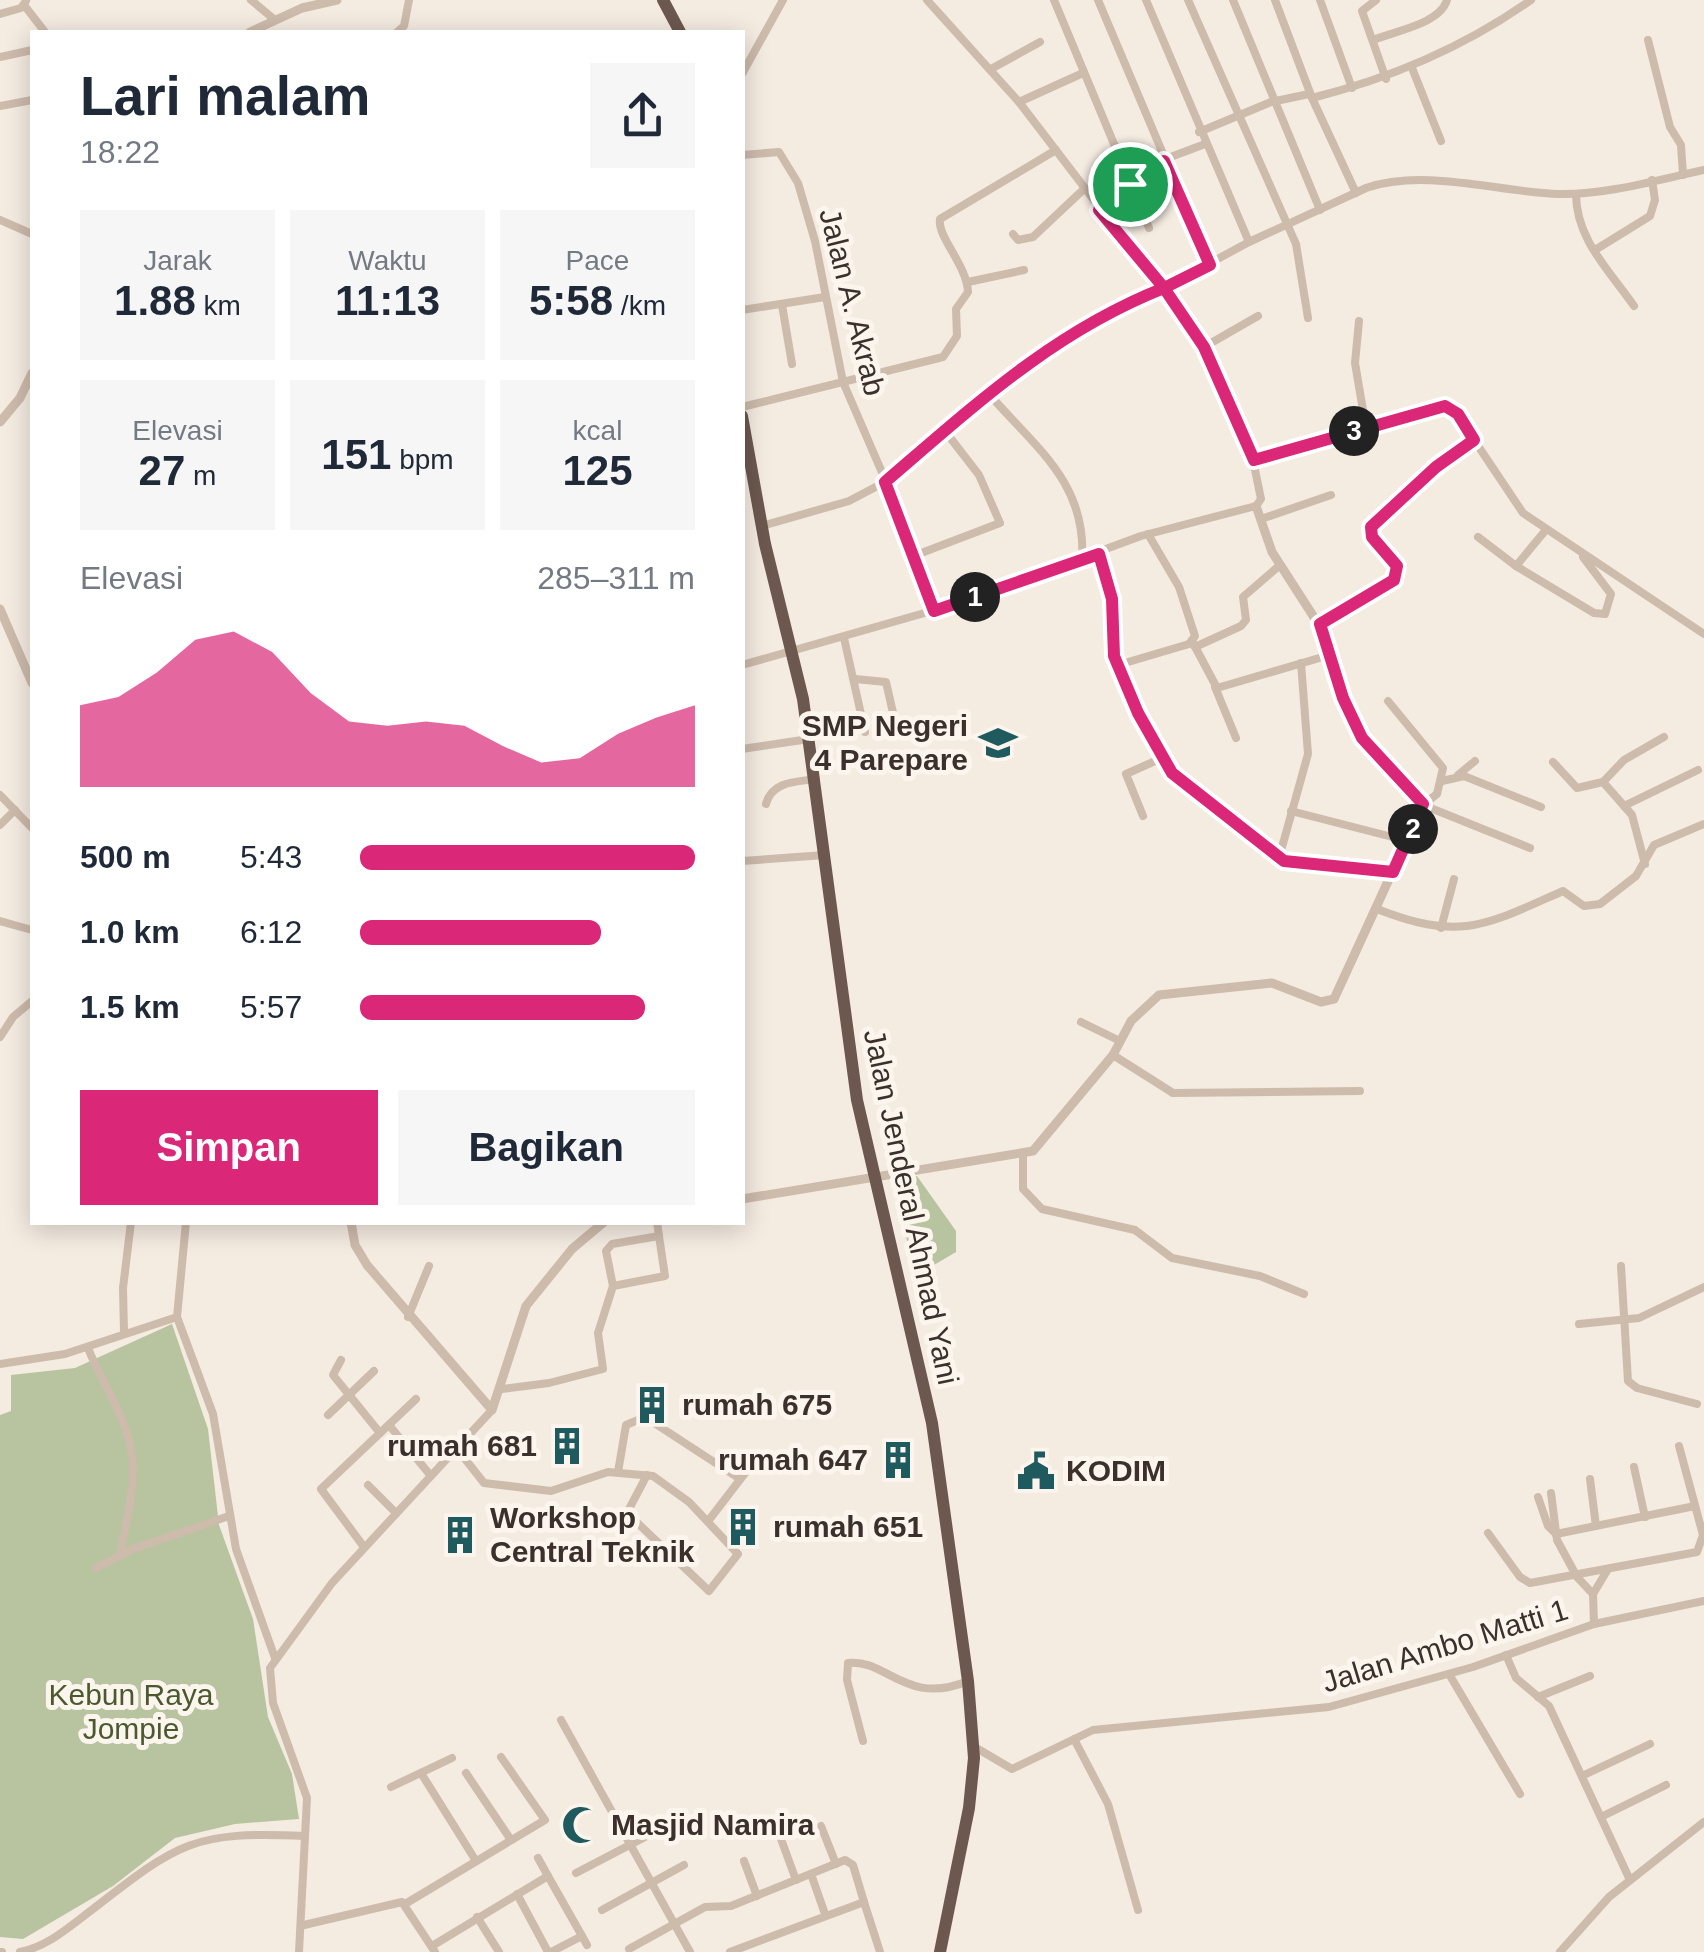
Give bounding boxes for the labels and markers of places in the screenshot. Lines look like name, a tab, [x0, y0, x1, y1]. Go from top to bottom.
pin	[1088, 142, 1173, 227]
pin: 3	[1329, 406, 1379, 456]
pin: 1	[950, 572, 1000, 622]
place label: SMP Negeri 4 Parepare	[802, 709, 968, 776]
school or university icon: SMP Negeri 4 Parepare	[977, 722, 1019, 764]
pin: 2	[1388, 804, 1438, 854]
building icon: rumah 675	[631, 1384, 673, 1426]
place label: rumah 675	[682, 1388, 832, 1421]
building icon: rumah 681	[546, 1425, 588, 1467]
place label: rumah 681	[387, 1429, 537, 1462]
building icon: rumah 647	[877, 1439, 919, 1481]
place label: rumah 647	[718, 1443, 868, 1476]
public building icon: KODIM	[1015, 1450, 1057, 1492]
place label: KODIM	[1066, 1454, 1166, 1487]
place label: Workshop Central Teknik	[490, 1501, 695, 1568]
building icon: rumah 651	[722, 1506, 764, 1548]
place label: rumah 651	[773, 1510, 923, 1543]
building icon: Workshop Central Teknik	[439, 1514, 481, 1556]
mosque icon: Masjid Namira	[560, 1804, 602, 1846]
place label: Masjid Namira	[611, 1808, 815, 1841]

